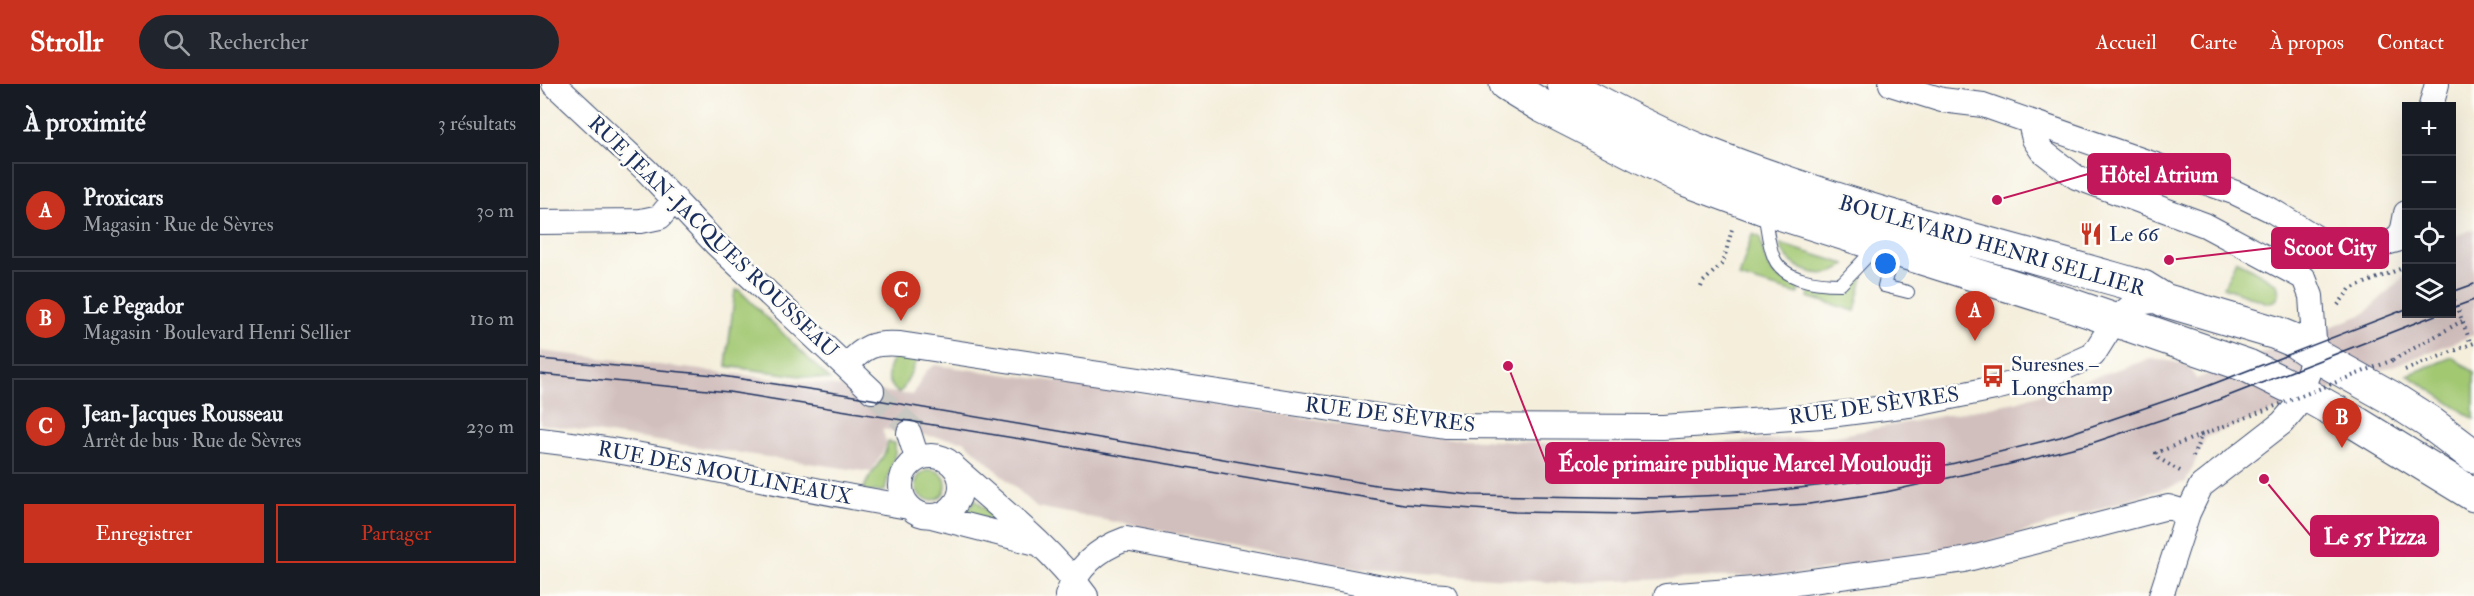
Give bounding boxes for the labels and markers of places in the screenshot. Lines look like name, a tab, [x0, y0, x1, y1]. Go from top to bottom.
callout: Hôtel Atrium	[2088, 154, 2230, 194]
restaurant icon: Le 66	[2078, 221, 2104, 247]
place label: Le 66	[2109, 221, 2160, 248]
callout: Scoot City	[2272, 228, 2388, 268]
pin: C	[882, 272, 920, 321]
pin: A	[1956, 292, 1994, 341]
place label: Suresnes – Longchamp	[2011, 351, 2113, 402]
bus stop icon: Suresnes – Longchamp	[1980, 363, 2006, 389]
pin: B	[2322, 398, 2362, 448]
callout: École primaire publique Marcel Mouloudji	[1546, 443, 1944, 483]
callout: Le 55 Pizza	[2311, 516, 2438, 556]

